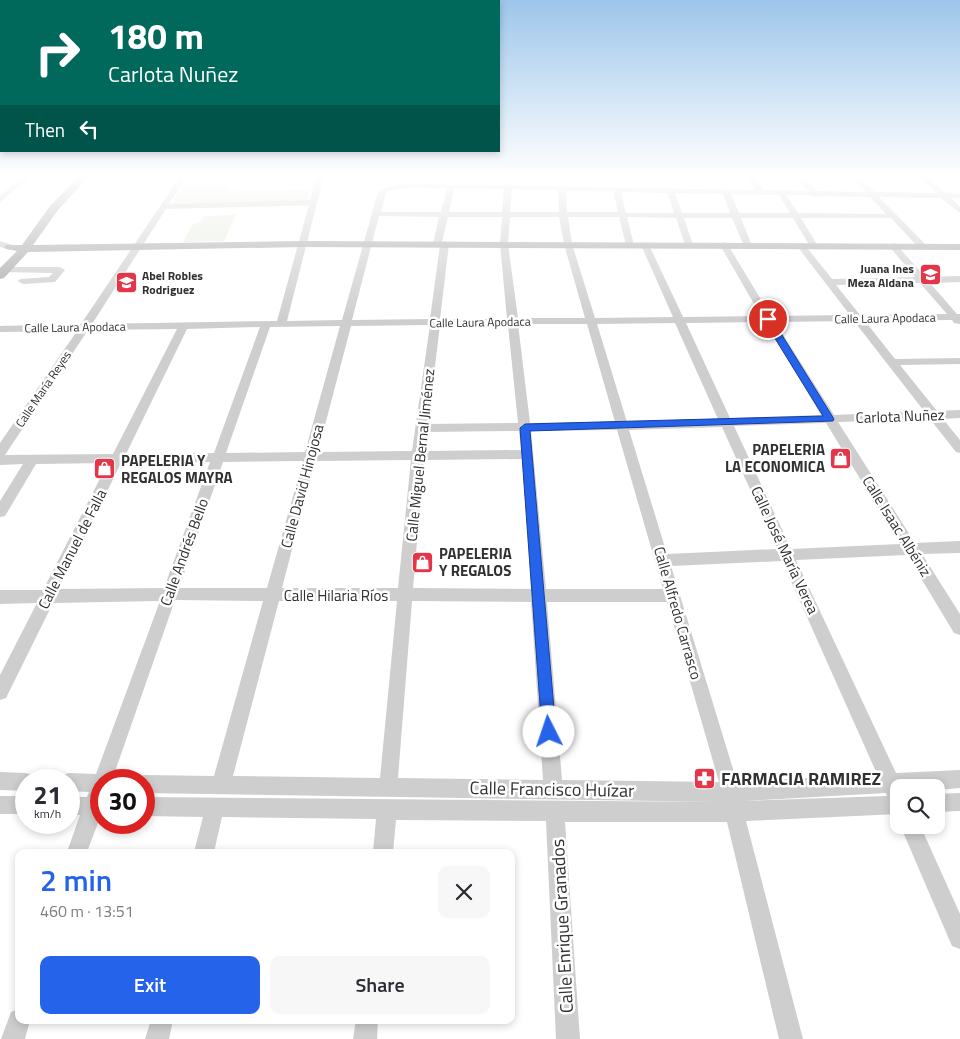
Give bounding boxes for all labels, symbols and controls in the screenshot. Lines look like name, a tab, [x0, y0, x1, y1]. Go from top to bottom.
text: 180 m	[108, 9, 204, 63]
icon: right	[25, 20, 90, 85]
text: Carlota Nuñez	[108, 57, 238, 91]
text: Then	[25, 115, 65, 144]
icon: left	[75, 115, 103, 143]
place label: Juana Ines Meza Aldana	[847, 259, 914, 292]
school or university icon: Juana Ines Meza Aldana	[918, 263, 942, 287]
place label: Abel Robles Rodriguez	[142, 266, 203, 299]
school or university icon: Abel Robles Rodriguez	[114, 270, 138, 294]
pin	[747, 298, 789, 340]
icon: arrive	[754, 305, 782, 333]
street label: Calle Laura Apodaca	[834, 308, 936, 328]
street label: Calle Laura Apodaca	[429, 312, 531, 332]
street label: Calle Laura Apodaca	[24, 317, 126, 337]
street label: Calle María Reyes	[10, 347, 76, 431]
street label: Calle Miguel Bernal Jiménez	[399, 367, 441, 543]
street label: Carlota Nuñez	[855, 403, 945, 429]
street label: Calle David Hinojosa	[274, 421, 330, 551]
place label: PAPELERIA LA ECONOMICA	[725, 438, 825, 478]
shop icon: PAPELERIA LA ECONOMICA	[829, 446, 853, 470]
place label: PAPELERIA Y REGALOS MAYRA	[121, 449, 233, 489]
shop icon: PAPELERIA Y REGALOS MAYRA	[93, 457, 117, 481]
street label: Calle Isaac Albéniz	[857, 471, 937, 581]
street label: Calle José María Verea	[745, 482, 825, 618]
street label: Calle Manuel de Falla	[32, 484, 112, 613]
street label: Calle Andrés Bello	[154, 495, 214, 609]
place label: PAPELERIA Y REGALOS	[439, 542, 512, 582]
street label: Calle Alfredo Carrasco	[648, 544, 708, 682]
shop icon: PAPELERIA Y REGALOS	[411, 550, 435, 574]
street label: Calle Hilaria Ríos	[284, 584, 388, 607]
position arrow	[522, 705, 574, 757]
place label: FARMACIA RAMIREZ	[721, 765, 881, 792]
pharmacy icon: FARMACIA RAMIREZ	[693, 766, 717, 790]
speed limit sign: 30	[90, 769, 155, 834]
street label: Calle Francisco Huízar	[469, 774, 635, 804]
text: 21	[33, 776, 62, 814]
map controls	[890, 779, 945, 834]
button: search	[890, 779, 945, 834]
text: km/h	[34, 804, 61, 823]
street label: Calle Enrique Granados	[544, 838, 580, 1014]
text: 2 min	[40, 857, 112, 903]
button: close	[438, 866, 490, 918]
text: 460 m · 13:51	[40, 899, 134, 923]
button: Exit	[40, 956, 260, 1014]
button: Share	[270, 956, 490, 1014]

